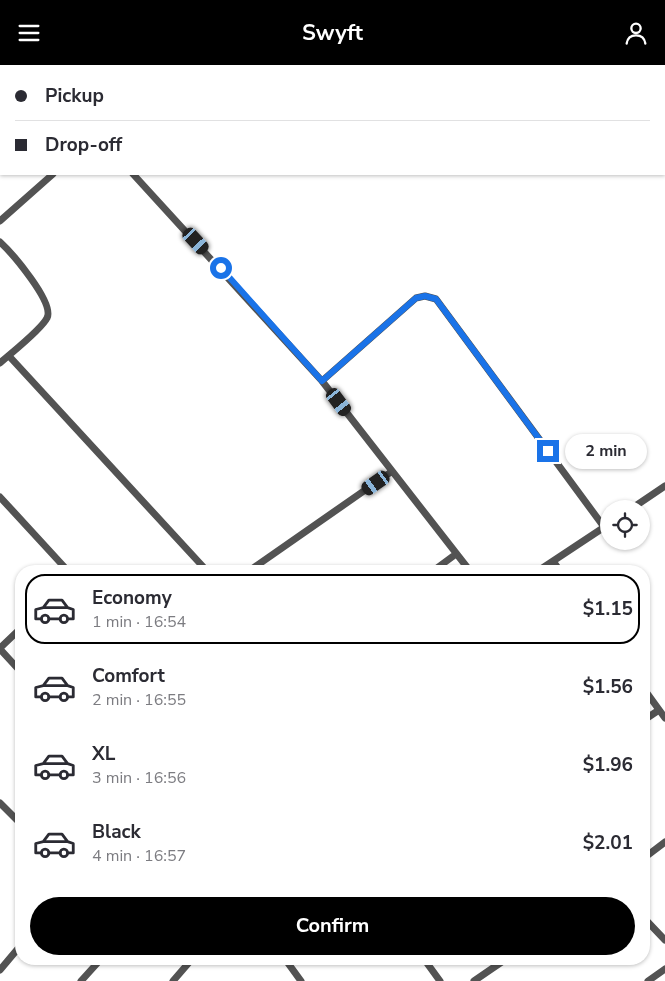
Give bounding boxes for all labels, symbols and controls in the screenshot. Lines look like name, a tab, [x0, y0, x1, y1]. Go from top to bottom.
text: Swyft	[302, 18, 363, 48]
icon: menu	[15, 19, 43, 47]
icon: person	[622, 19, 650, 47]
text: Pickup	[45, 83, 104, 109]
text: Drop-off	[45, 132, 122, 158]
car	[180, 225, 211, 257]
route start	[210, 257, 232, 279]
car	[323, 386, 354, 418]
callout: 2 min	[566, 433, 648, 469]
route end	[537, 440, 559, 462]
text: 2 min	[585, 440, 627, 462]
car	[359, 468, 392, 498]
map controls	[600, 500, 650, 550]
button: locate	[600, 500, 650, 550]
text: Economy	[92, 585, 172, 611]
icon: car	[32, 587, 77, 632]
text: $1.15	[583, 596, 633, 622]
text: 1 min · 16:54	[92, 611, 186, 633]
text: Comfort	[92, 663, 165, 689]
icon: car	[32, 665, 77, 710]
text: $1.56	[583, 674, 633, 700]
text: 2 min · 16:55	[92, 689, 186, 711]
text: XL	[92, 741, 115, 767]
icon: car	[32, 743, 77, 788]
text: $1.96	[583, 752, 633, 778]
text: 3 min · 16:56	[92, 767, 186, 789]
text: Black	[92, 819, 141, 845]
icon: car	[32, 821, 77, 866]
text: $2.01	[583, 830, 633, 856]
text: 4 min · 16:57	[92, 845, 186, 867]
button: Confirm	[30, 897, 635, 955]

